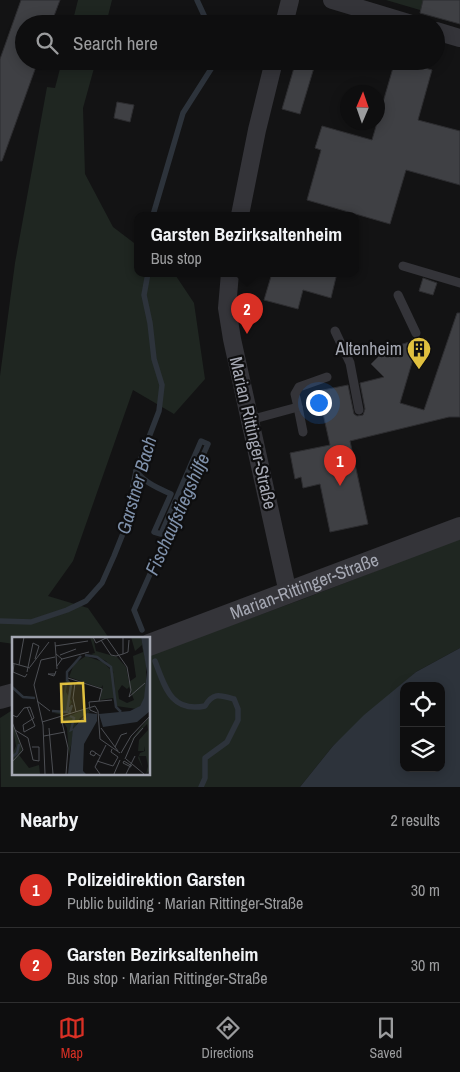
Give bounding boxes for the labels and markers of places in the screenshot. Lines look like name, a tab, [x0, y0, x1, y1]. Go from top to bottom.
pin: 2	[231, 293, 263, 334]
place label: Altenheim	[335, 336, 402, 361]
building icon: Altenheim	[406, 336, 432, 370]
pin: 1	[324, 445, 356, 486]

